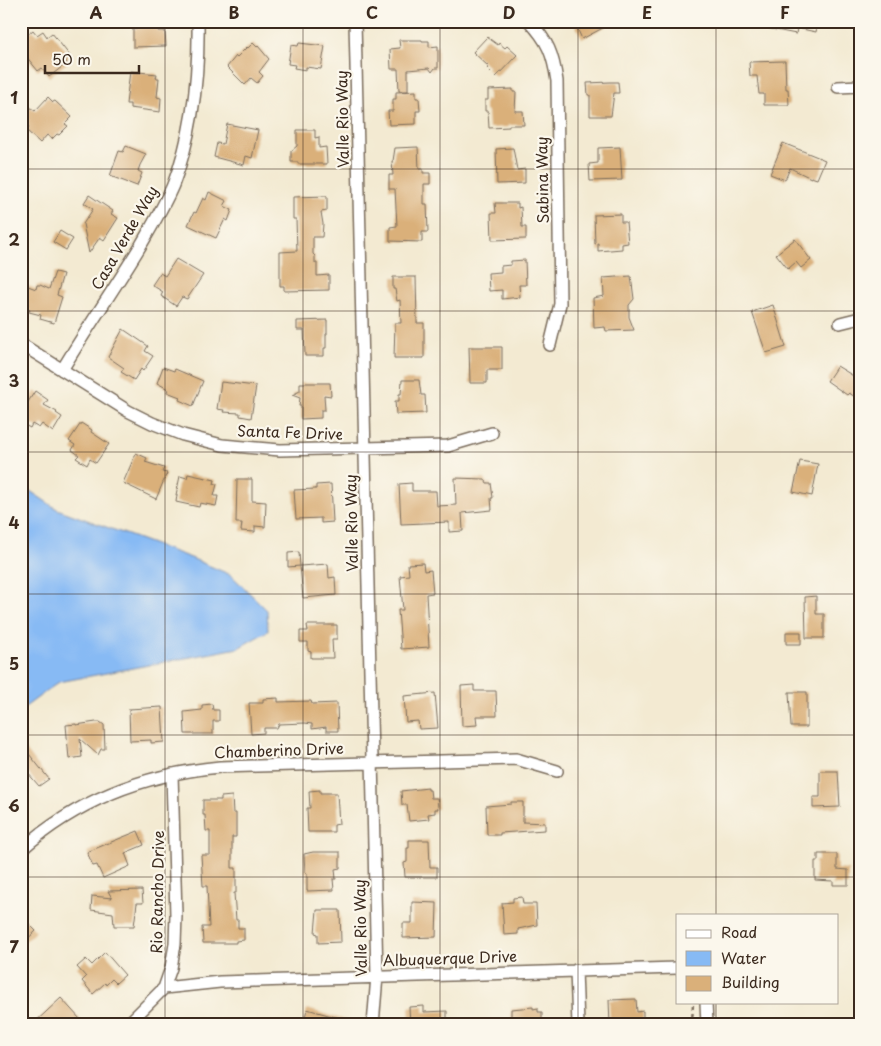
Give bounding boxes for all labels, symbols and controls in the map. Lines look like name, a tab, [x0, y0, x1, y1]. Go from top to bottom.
text: A	[90, 0, 103, 24]
text: B	[229, 0, 240, 24]
text: C	[366, 0, 378, 24]
text: D	[503, 0, 515, 24]
text: E	[642, 0, 652, 24]
text: F	[780, 0, 790, 24]
scale bar	[45, 42, 139, 74]
text: 50 m	[52, 47, 91, 70]
street label: Valle Rio Way	[329, 70, 354, 168]
text: 1	[10, 85, 18, 109]
street label: Sabina Way	[529, 136, 554, 224]
street label: Casa Verde Way	[84, 181, 163, 294]
text: 2	[8, 227, 20, 251]
text: 3	[9, 368, 19, 392]
street label: Santa Fe Drive	[237, 418, 343, 445]
street label: Valle Rio Way	[338, 474, 363, 572]
text: 4	[9, 510, 20, 534]
text: 5	[9, 651, 19, 675]
street label: Chamberino Drive	[214, 736, 344, 763]
text: 6	[8, 793, 20, 817]
street label: Rio Rancho Drive	[144, 830, 169, 954]
street label: Valle Rio Way	[347, 879, 372, 977]
legend	[676, 914, 838, 1004]
text: Road	[721, 920, 757, 943]
text: 7	[9, 934, 19, 958]
street label: Albuquerque Drive	[382, 944, 518, 971]
text: Water	[721, 946, 766, 969]
text: Building	[721, 970, 780, 993]

